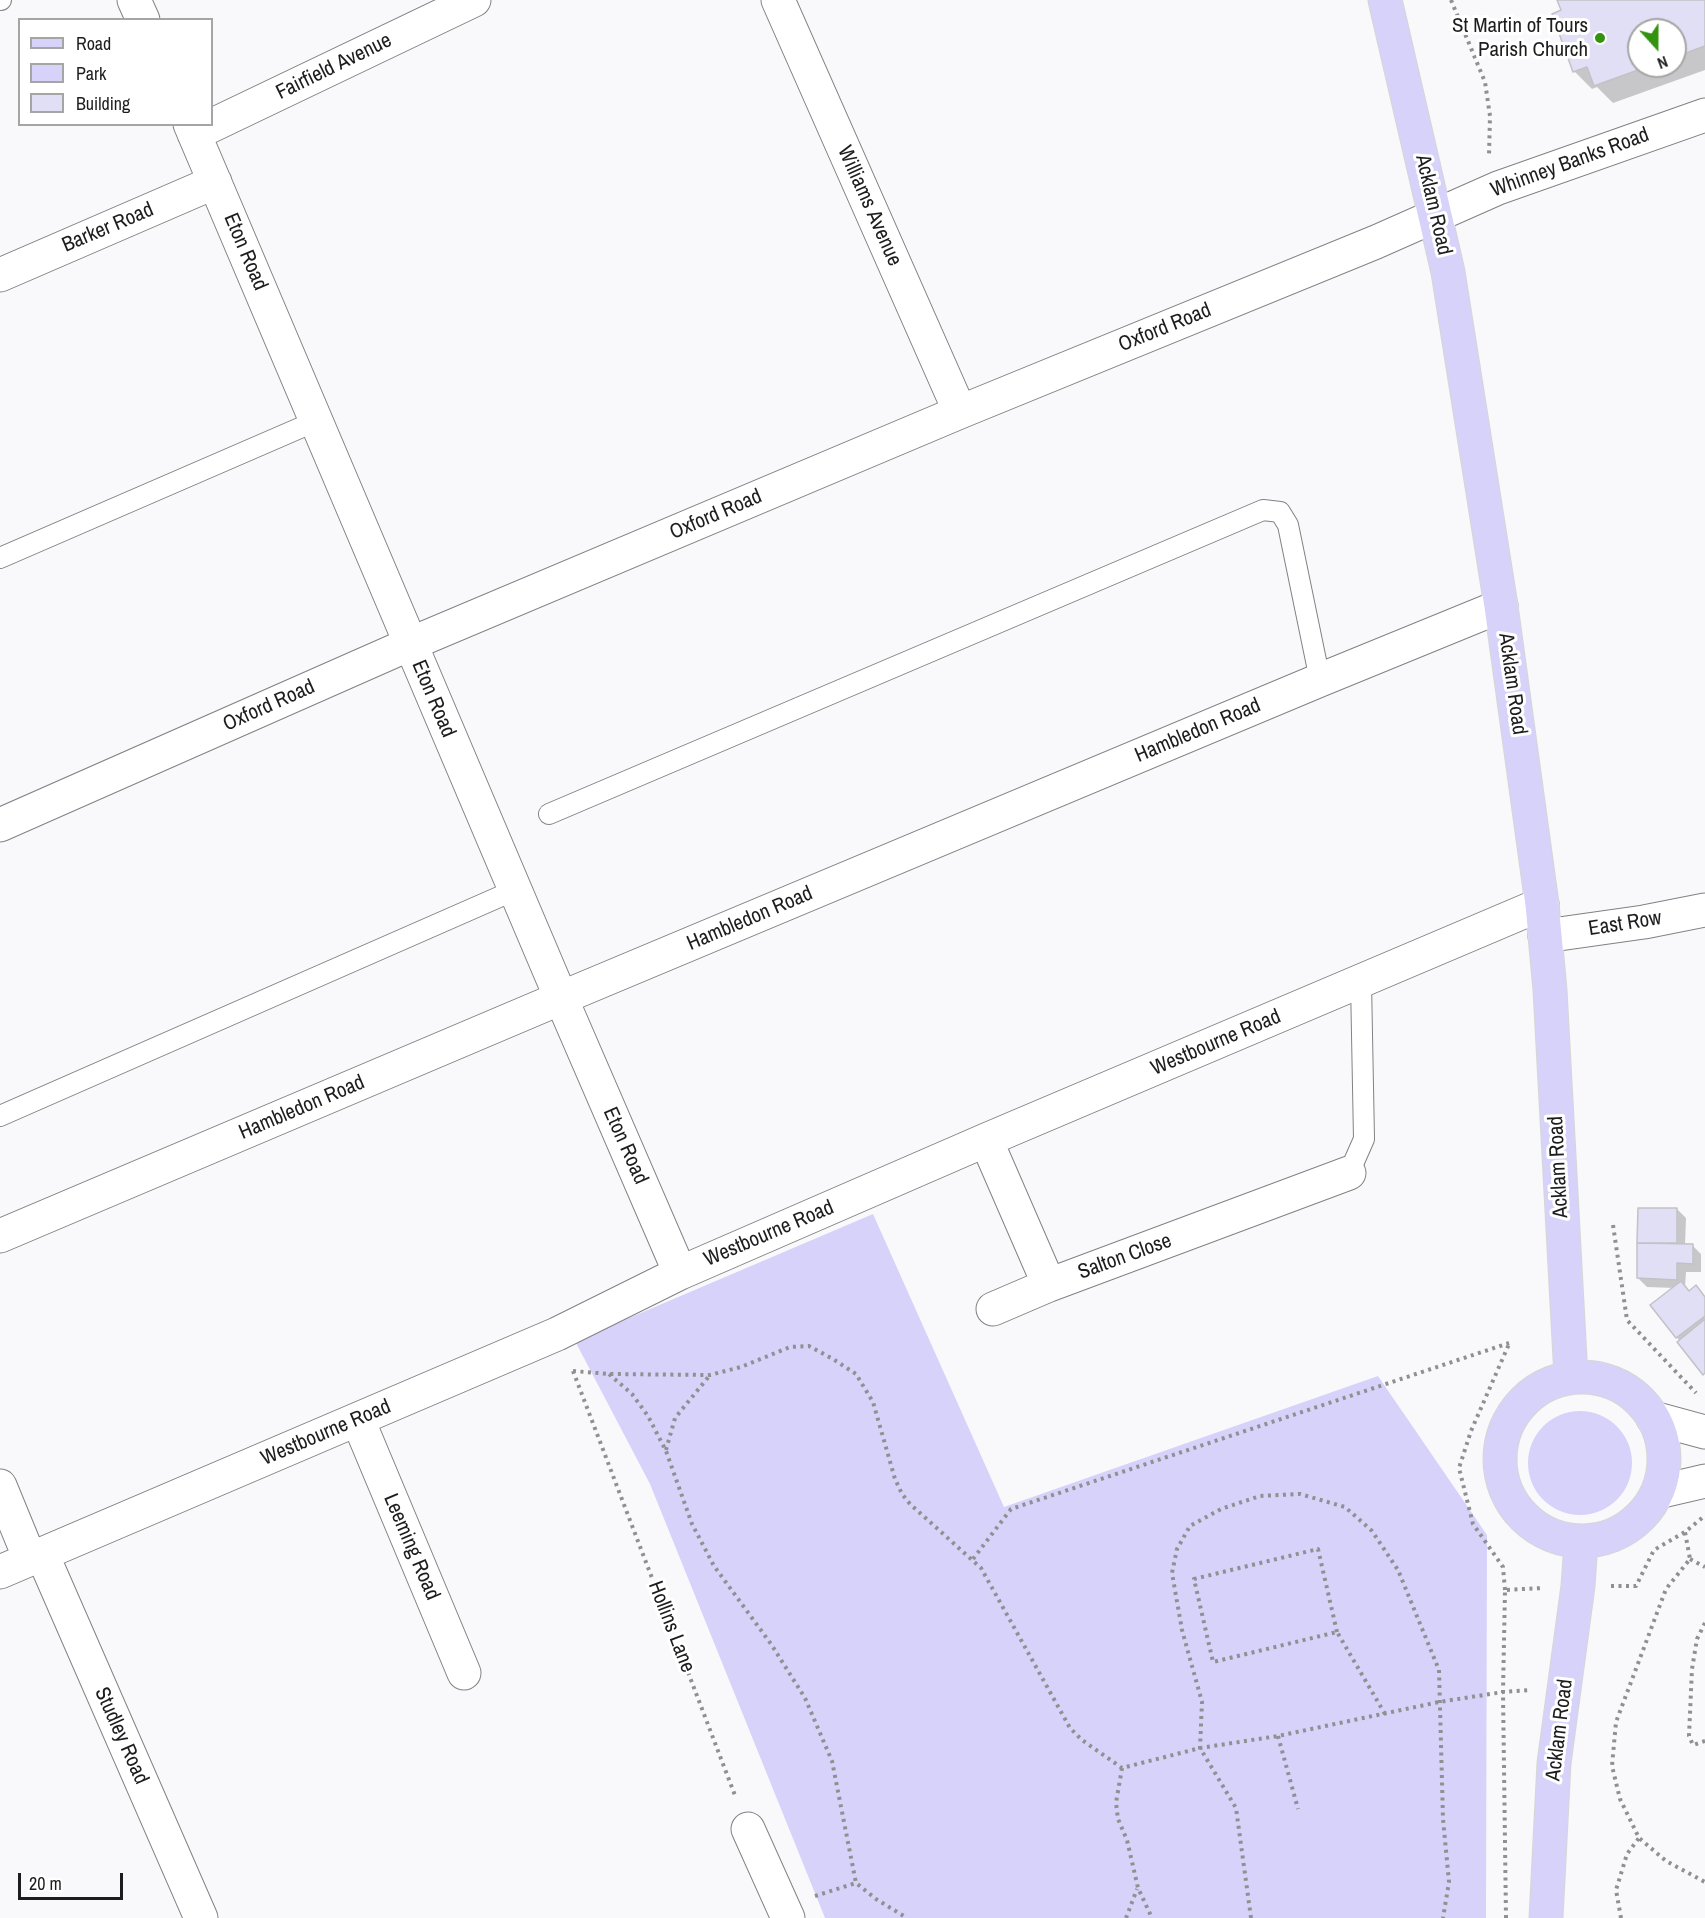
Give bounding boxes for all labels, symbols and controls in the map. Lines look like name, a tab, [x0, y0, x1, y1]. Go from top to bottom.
place label: St Martin of Tours Parish Church	[1452, 13, 1588, 63]
legend	[18, 18, 213, 126]
north arrow	[1627, 18, 1687, 78]
street label: Fairfield Avenue	[272, 28, 396, 106]
text: Road	[76, 31, 111, 56]
marker: St Martin of Tours Parish Church	[1593, 31, 1607, 45]
text: N	[1654, 51, 1671, 75]
text: Park	[76, 61, 106, 86]
text: Building	[76, 91, 130, 116]
street label: Whinney Banks Road	[1487, 123, 1653, 203]
street label: Williams Avenue	[831, 142, 907, 270]
street label: Acklam Road	[1409, 152, 1457, 258]
street label: Barker Road	[59, 198, 157, 258]
street label: Eton Road	[218, 210, 272, 294]
street label: Oxford Road	[1115, 298, 1215, 358]
street label: Oxford Road	[666, 484, 766, 546]
street label: Acklam Road	[1492, 632, 1532, 736]
street label: Eton Road	[406, 657, 460, 741]
street label: Oxford Road	[219, 675, 319, 737]
street label: Hambledon Road	[1131, 693, 1265, 769]
street label: Hambledon Road	[683, 881, 817, 957]
street label: East Row	[1587, 906, 1663, 942]
street label: Westbourne Road	[1147, 1004, 1285, 1082]
street label: Hambledon Road	[235, 1070, 369, 1146]
street label: Eton Road	[597, 1104, 653, 1188]
street label: Acklam Road	[1544, 1115, 1574, 1219]
street label: Westbourne Road	[700, 1195, 838, 1273]
street label: Salton Close	[1075, 1228, 1175, 1286]
street label: Westbourne Road	[257, 1394, 395, 1472]
street label: Leeming Road	[377, 1490, 445, 1604]
street label: Hollins Lane	[642, 1578, 700, 1676]
street label: Acklam Road	[1541, 1678, 1579, 1782]
street label: Studley Road	[88, 1684, 154, 1788]
scale bar	[21, 1861, 126, 1899]
text: 20 m	[29, 1871, 62, 1896]

